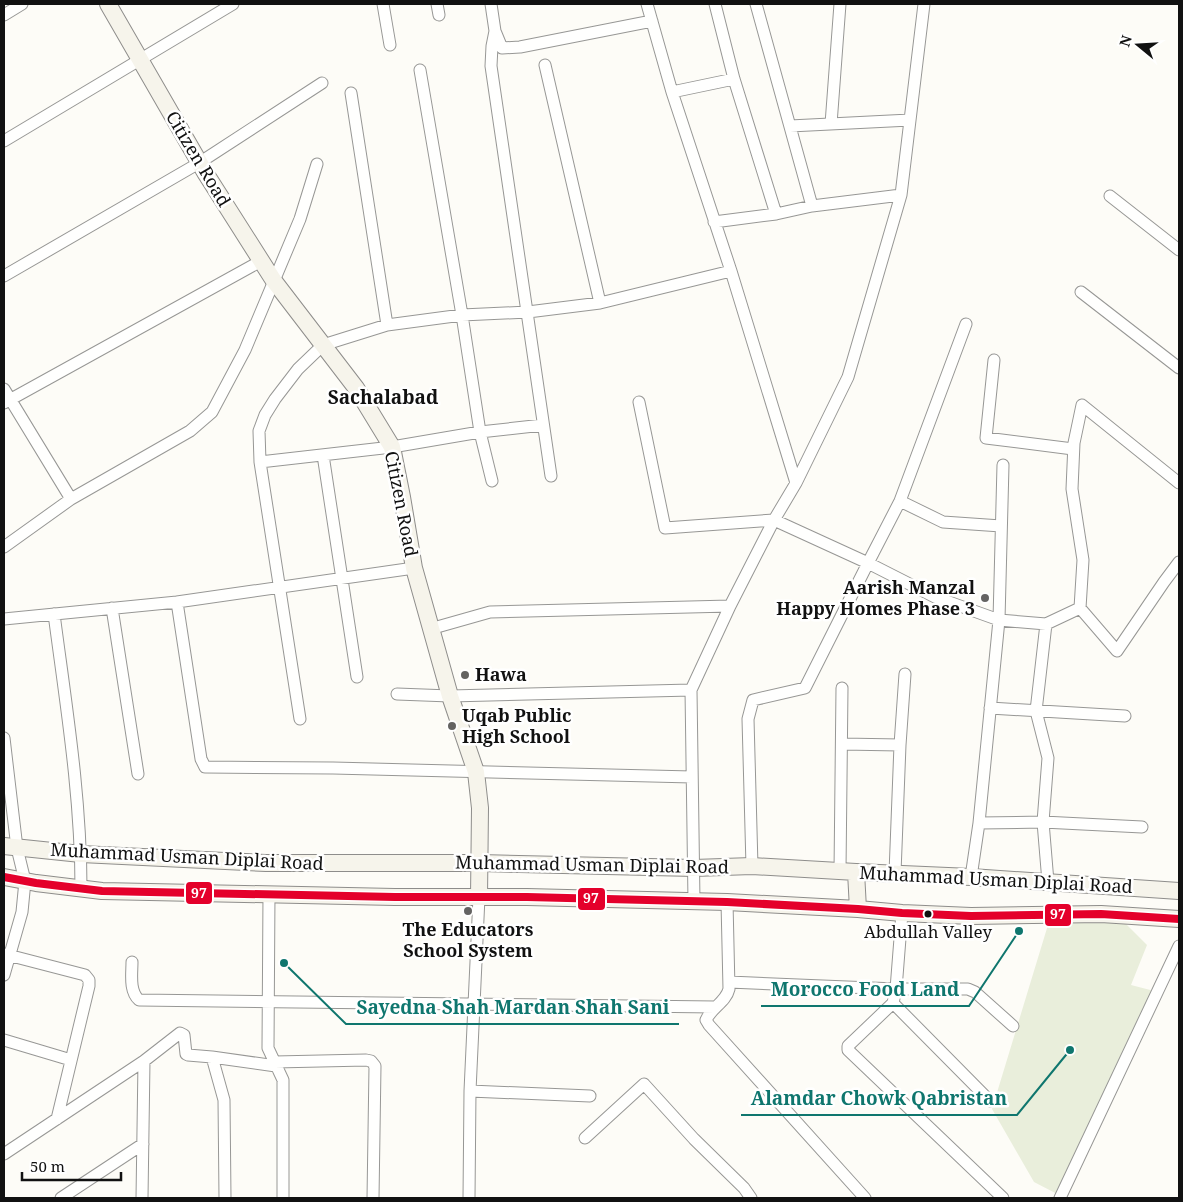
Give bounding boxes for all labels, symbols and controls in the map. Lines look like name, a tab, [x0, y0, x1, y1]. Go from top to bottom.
north arrow	[1113, 20, 1163, 70]
text: N	[1114, 33, 1136, 49]
street label: Citizen Road	[161, 106, 237, 211]
district label: Sachalabad	[328, 384, 439, 410]
street label: Citizen Road	[380, 449, 424, 559]
place label: Aarish Manzal Happy Homes Phase 3	[776, 575, 976, 620]
marker: Aarish Manzal Happy Homes Phase 3	[979, 592, 991, 604]
place label: Hawa	[475, 662, 527, 686]
marker: Hawa	[459, 669, 471, 681]
place label: Uqab Public High School	[462, 703, 572, 748]
marker: Uqab Public High School	[446, 720, 458, 732]
street label: Muhammad Usman Diplai Road	[50, 837, 324, 875]
street label: Muhammad Usman Diplai Road	[455, 850, 729, 878]
street label: Muhammad Usman Diplai Road	[859, 860, 1133, 898]
line badge: 97	[185, 881, 213, 905]
text: 97	[191, 883, 207, 902]
line badge: 97	[577, 887, 606, 911]
text: 97	[583, 888, 599, 907]
line badge: 97	[1044, 903, 1072, 927]
text: 97	[1050, 904, 1066, 923]
marker: The Educators School System	[462, 905, 474, 917]
marker: Abdullah Valley	[923, 909, 933, 919]
place label: The Educators School System	[403, 917, 534, 962]
place label: Abdullah Valley	[864, 920, 993, 943]
callout: Morocco Food Land	[761, 972, 969, 1006]
text: Morocco Food Land	[771, 976, 960, 1002]
callout: Sayedna Shah Mardan Shah Sani	[346, 990, 679, 1024]
text: Sayedna Shah Mardan Shah Sani	[356, 994, 670, 1020]
callout: Alamdar Chowk Qabristan	[741, 1081, 1017, 1115]
text: Alamdar Chowk Qabristan	[751, 1085, 1007, 1111]
scale bar	[22, 1150, 121, 1182]
text: 50 m	[30, 1156, 65, 1176]

